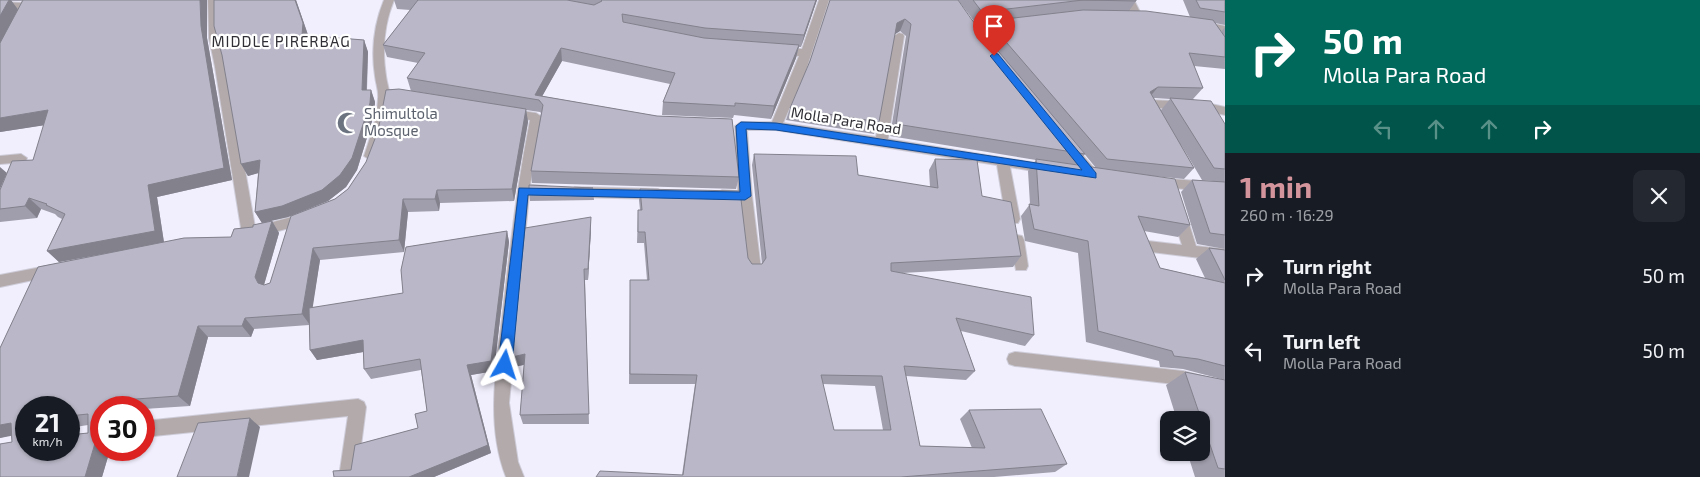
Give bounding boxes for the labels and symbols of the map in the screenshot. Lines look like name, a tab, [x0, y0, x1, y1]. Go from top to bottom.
pin	[973, 5, 1015, 56]
district label: MIDDLE PIRERBAG	[211, 32, 351, 50]
street label: Molla Para Road	[790, 102, 903, 138]
place label: Shimultola Mosque	[364, 104, 438, 139]
mosque icon: Shimultola Mosque	[335, 110, 361, 136]
position arrow	[478, 338, 530, 390]
speed limit sign: 30	[90, 396, 155, 461]

